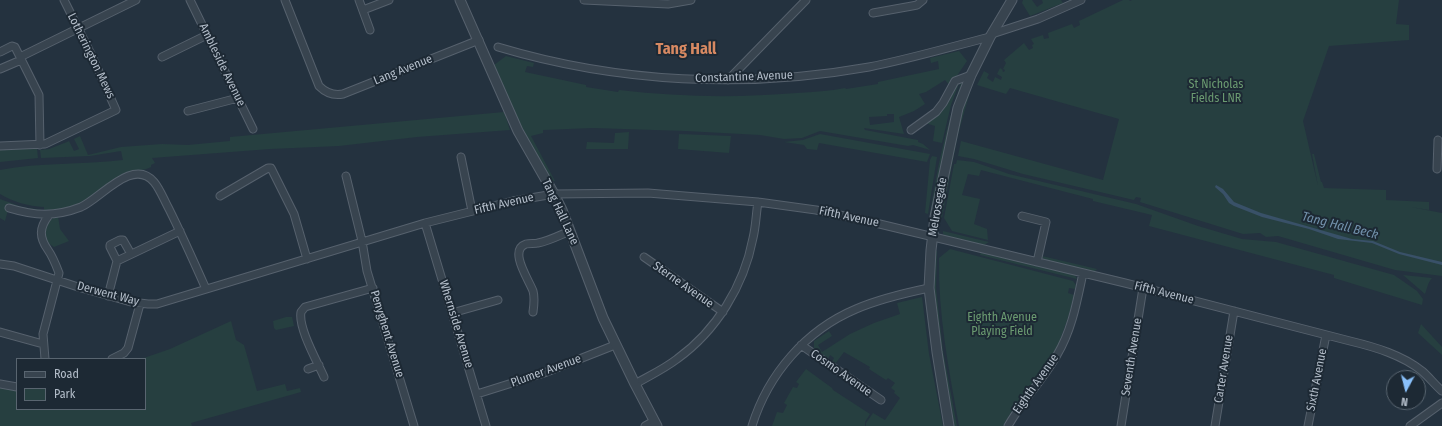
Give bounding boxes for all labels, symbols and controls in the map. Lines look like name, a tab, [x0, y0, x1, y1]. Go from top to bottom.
street label: Lotherington Mews	[64, 11, 118, 101]
street label: Ambleside Avenue	[196, 21, 248, 109]
district label: Tang Hall	[656, 40, 716, 60]
street label: Lang Avenue	[372, 52, 434, 88]
street label: Constantine Avenue	[695, 68, 793, 86]
park label: St Nicholas Fields LNR	[1189, 78, 1243, 106]
street label: Melrosegate	[926, 176, 950, 238]
street label: Tang Hall Lane	[538, 177, 582, 247]
street label: Fifth Avenue	[473, 190, 535, 218]
street label: Fifth Avenue	[818, 204, 880, 230]
water label: Tang Hall Beck	[1300, 209, 1380, 243]
street label: Sterne Avenue	[650, 259, 716, 311]
street label: Whernside Avenue	[436, 278, 476, 370]
street label: Derwent Way	[75, 279, 141, 309]
street label: Fifth Avenue	[1133, 279, 1195, 307]
street label: Penyghent Avenue	[367, 289, 407, 379]
park label: Eighth Avenue Playing Field	[967, 311, 1037, 339]
street label: Seventh Avenue	[1119, 317, 1145, 397]
street label: Carter Avenue	[1212, 334, 1236, 404]
street label: Cosmo Avenue	[807, 347, 875, 399]
street label: Sixth Avenue	[1304, 348, 1330, 412]
street label: Eighth Avenue	[1010, 351, 1062, 417]
street label: Plumer Avenue	[509, 352, 583, 390]
legend	[16, 358, 146, 410]
text: Road	[54, 367, 79, 381]
north arrow	[1386, 370, 1426, 410]
text: Park	[54, 387, 75, 401]
text: N	[1401, 395, 1409, 408]

